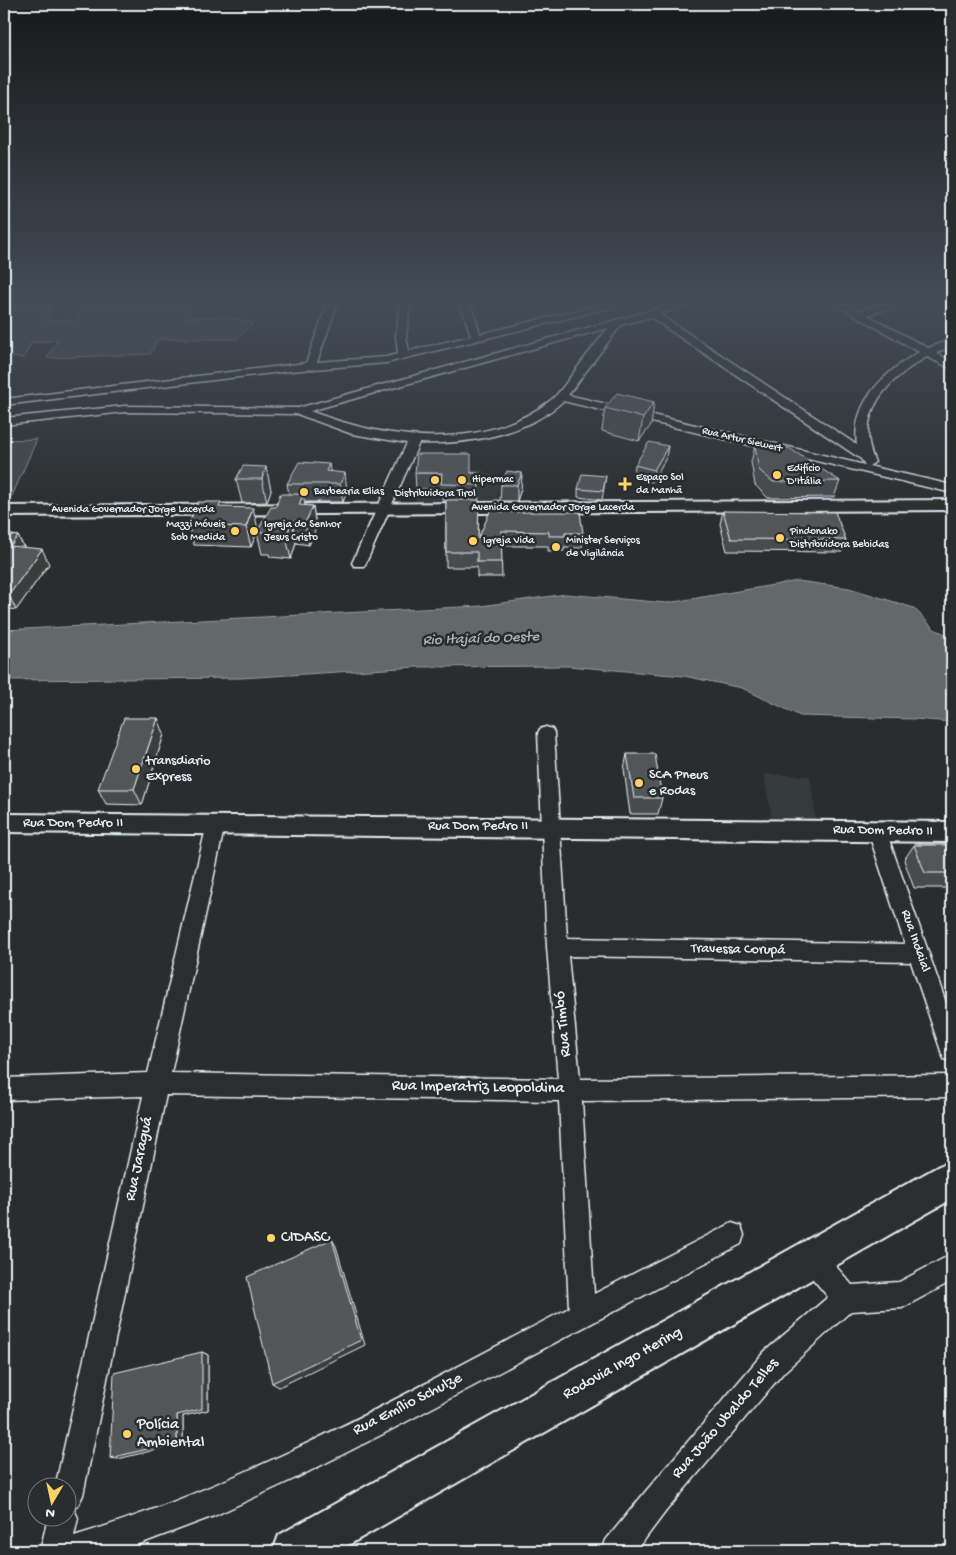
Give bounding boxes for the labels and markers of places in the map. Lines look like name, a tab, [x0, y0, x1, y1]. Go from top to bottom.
place label: Edifício D'Itália	[786, 462, 822, 488]
marker: Edifício D'Itália	[771, 469, 783, 481]
place label: Espaço Sol da Manhã	[636, 472, 684, 497]
marker: Distribuidora Tirol	[429, 474, 441, 486]
marker: Hipermac	[456, 474, 468, 486]
place label: Hipermac	[472, 474, 515, 486]
marker: Espaço Sol da Manhã	[618, 477, 632, 491]
marker: Barbearia Elias	[298, 486, 310, 498]
place label: Barbearia Elias	[313, 486, 385, 498]
place label: Distribuidora Tirol	[393, 488, 476, 500]
place label: Mazzi Móveis Sob Medida	[166, 519, 226, 544]
place label: Igreja do Senhor Jesus Cristo	[264, 519, 342, 544]
marker: Mazzi Móveis Sob Medida	[229, 525, 241, 537]
marker: Igreja do Senhor Jesus Cristo	[248, 525, 260, 537]
place label: Pindonako Distribuidora Bebidas	[789, 526, 890, 551]
marker: Pindonako Distribuidora Bebidas	[774, 532, 786, 544]
marker: Igreja Vida	[467, 535, 479, 547]
place label: Igreja Vida	[483, 535, 535, 547]
place label: Minister Serviços de Vigilância	[566, 535, 641, 560]
marker: Minister Serviços de Vigilância	[550, 541, 562, 553]
place label: transdiario Express	[145, 753, 211, 786]
marker: transdiario Express	[130, 763, 142, 775]
place label: SCA Pneus e Rodas	[649, 767, 709, 800]
marker: SCA Pneus e Rodas	[633, 777, 645, 789]
place label: CIDASC	[281, 1229, 331, 1248]
marker: CIDASC	[265, 1232, 277, 1244]
place label: Polícia Ambiental	[136, 1416, 205, 1453]
marker: Polícia Ambiental	[121, 1428, 133, 1440]

